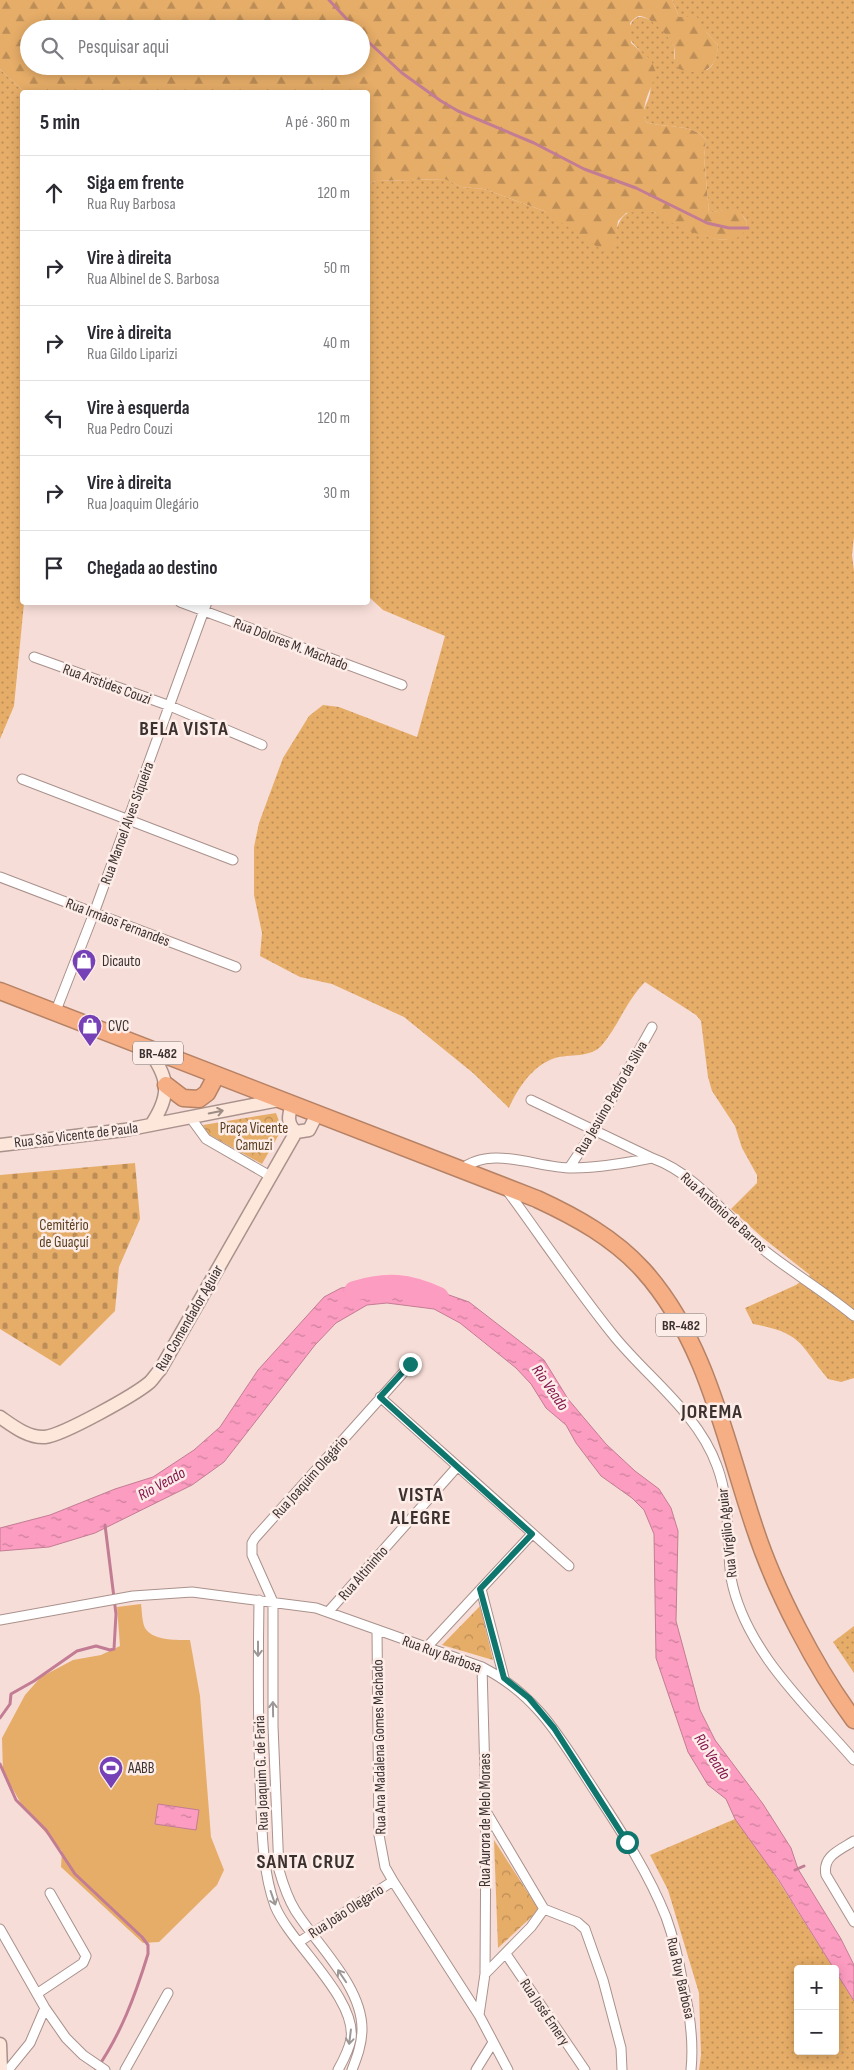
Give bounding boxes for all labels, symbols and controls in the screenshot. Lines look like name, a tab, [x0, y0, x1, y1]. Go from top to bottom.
search box	[20, 20, 370, 75]
icon: search	[38, 34, 66, 62]
text: Pesquisar aqui	[78, 36, 169, 59]
text: 5 min	[40, 110, 80, 135]
text: A pé · 360 m	[286, 113, 350, 132]
text: Siga em frente	[87, 172, 184, 195]
icon: ahead	[40, 179, 68, 207]
text: 120 m	[318, 184, 350, 203]
text: Rua Ruy Barbosa	[87, 195, 176, 214]
text: Vire à direita	[87, 247, 171, 270]
icon: right	[40, 254, 68, 282]
text: 50 m	[324, 259, 350, 278]
text: Rua Albinel de S. Barbosa	[87, 270, 219, 289]
text: Vire à direita	[87, 322, 171, 345]
icon: right	[40, 329, 68, 357]
text: 40 m	[323, 334, 350, 353]
text: Rua Gildo Liparizi	[87, 345, 178, 364]
text: Vire à esquerda	[87, 397, 189, 420]
icon: left	[40, 404, 68, 432]
text: 120 m	[318, 409, 350, 428]
text: Rua Pedro Couzi	[87, 420, 173, 439]
text: Vire à direita	[87, 472, 171, 495]
icon: right	[40, 479, 68, 507]
text: 30 m	[323, 484, 350, 503]
text: Rua Joaquim Olegário	[87, 495, 199, 514]
icon: arrive	[40, 554, 68, 582]
text: Chegada ao destino	[87, 557, 217, 580]
street label: Rua Dolores M. Machado	[231, 614, 351, 675]
street label: Rua Arstides Couzi	[60, 660, 154, 709]
district label: BELA VISTA	[139, 717, 229, 741]
street label: Rua Manoel Alves Siqueira	[96, 759, 159, 887]
street label: Rua Irmãos Fernandes	[63, 894, 173, 951]
shop icon: Dicauto	[71, 948, 97, 982]
place label: Dicauto	[102, 952, 141, 971]
shop icon: CVC	[77, 1013, 103, 1047]
place label: CVC	[108, 1017, 129, 1036]
street label: Rua Jesuino Pedro da Silva	[571, 1037, 652, 1159]
road number: BR-482	[133, 1042, 183, 1064]
one-way arrow	[208, 1107, 224, 1117]
street label: Rua São Vicente de Paula	[13, 1118, 139, 1153]
park label: Praça Vicente Camuzi	[220, 1119, 288, 1155]
street label: Rua Antônio de Barros	[676, 1168, 771, 1256]
park label: Cemitério de Guaçuí	[39, 1216, 89, 1252]
street label: Rua Comendador Aguiar	[151, 1261, 228, 1375]
road number: BR-482	[656, 1314, 706, 1336]
route end	[399, 1353, 422, 1376]
water label: Rio Veado	[527, 1361, 573, 1415]
district label: JOREMA	[680, 1400, 743, 1424]
street label: Rua Joaquim Olegário	[268, 1432, 353, 1523]
water label: Rio Veado	[135, 1463, 189, 1505]
district label: VISTA ALEGRE	[390, 1483, 451, 1530]
street label: Rua Virgilio Aguiar	[713, 1487, 742, 1579]
street label: Rua Altininho	[334, 1542, 392, 1605]
street label: Rua Ruy Barbosa	[400, 1631, 484, 1678]
one-way arrow	[253, 1640, 263, 1657]
street label: Rua Ana Madalena Gomes Machado	[368, 1659, 391, 1835]
one-way arrow	[268, 1701, 278, 1718]
street label: Rua Joaquim G. de Faria	[250, 1715, 273, 1831]
water label: Rio Veado	[689, 1730, 734, 1784]
street label: Rua Aurora de Melo Moraes	[476, 1753, 495, 1887]
sports icon: AABB	[98, 1755, 124, 1789]
place label: AABB	[127, 1759, 155, 1778]
route start	[616, 1831, 639, 1854]
district label: SANTA CRUZ	[257, 1850, 355, 1874]
street label: Rua João Olegario	[305, 1880, 388, 1943]
one-way arrow	[269, 1890, 278, 1905]
street label: Rua Ruy Barbosa	[662, 1935, 699, 2021]
map controls	[794, 1965, 839, 2055]
button: +	[794, 1965, 839, 2010]
one-way arrow	[336, 1969, 346, 1983]
street label: Rua José Emery	[515, 1975, 574, 2049]
button: −	[794, 2010, 839, 2055]
one-way arrow	[345, 2029, 355, 2045]

